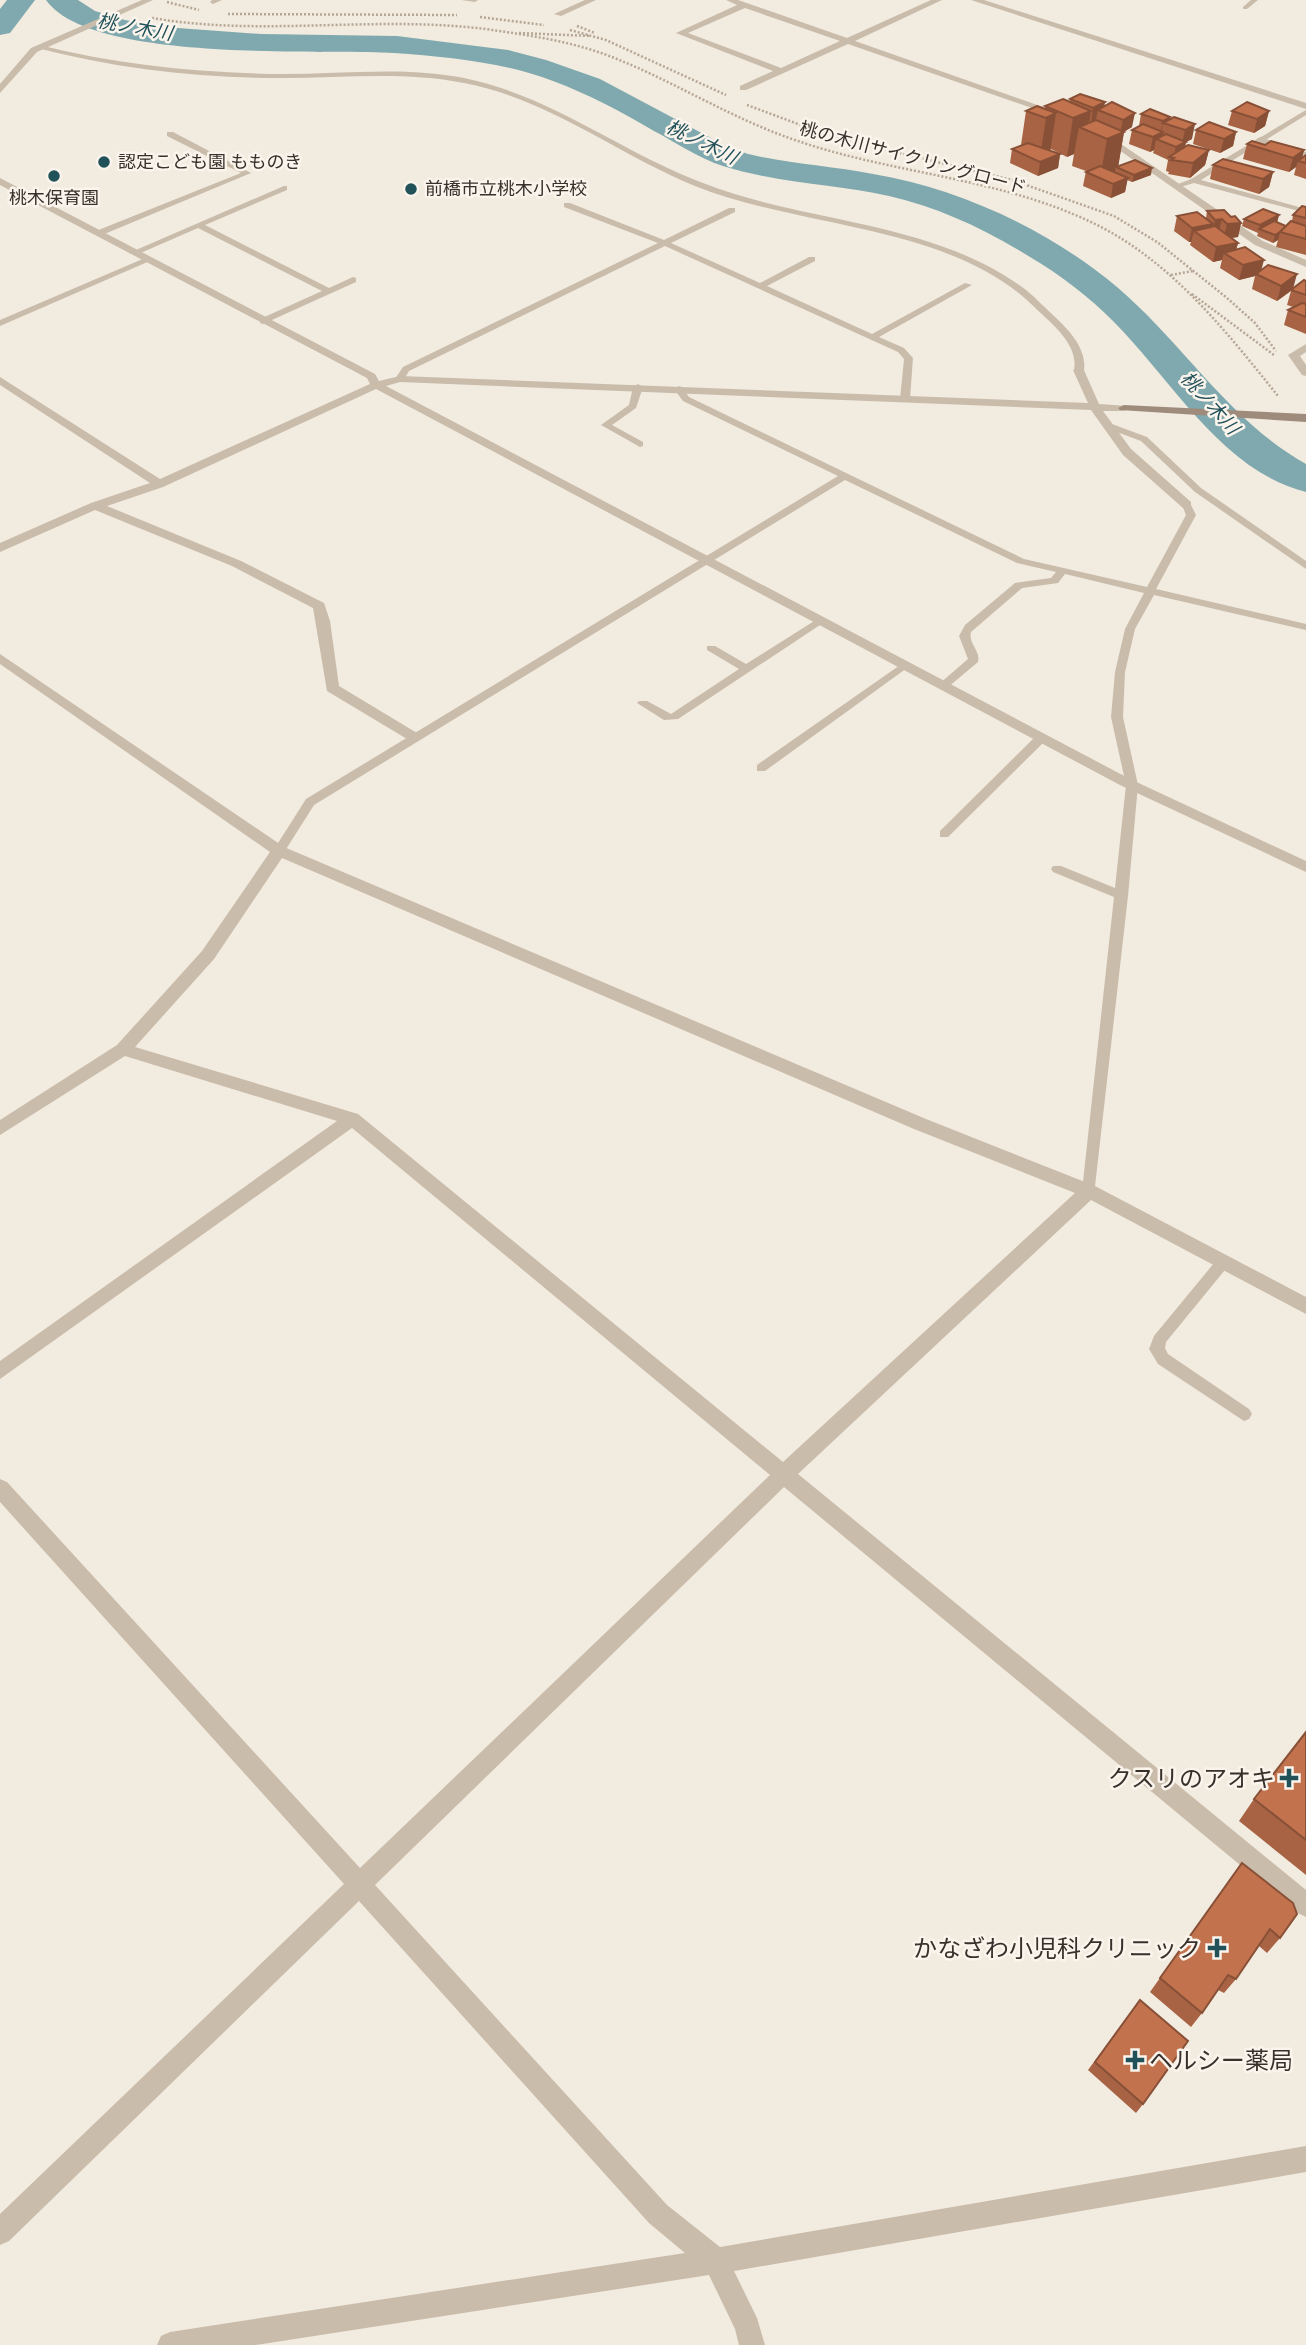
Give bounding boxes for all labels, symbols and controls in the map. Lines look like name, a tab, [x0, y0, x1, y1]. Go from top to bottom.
water label: 桃ノ木川	[96, 9, 176, 45]
water label: 桃ノ木川	[663, 115, 743, 170]
street label: 桃の木川サイクリングロード	[797, 117, 1029, 199]
place label: 認定こども園 もものき	[118, 151, 302, 173]
marker: 認定こども園 もものき	[96, 154, 112, 170]
marker: 桃木保育園	[46, 168, 62, 184]
place label: 前橋市立桃木小学校	[425, 178, 587, 200]
marker: 前橋市立桃木小学校	[403, 181, 419, 197]
place label: 桃木保育園	[9, 187, 99, 209]
water label: 桃ノ木川	[1176, 367, 1245, 440]
place label: クスリのアオキ	[1108, 1764, 1275, 1793]
marker: クスリのアオキ	[1281, 1770, 1297, 1786]
place label: かなざわ小児科クリニック	[913, 1934, 1201, 1963]
marker: かなざわ小児科クリニック	[1207, 1938, 1227, 1958]
place label: ヘルシー薬局	[1149, 2046, 1293, 2075]
marker: ヘルシー薬局	[1127, 2052, 1143, 2068]

